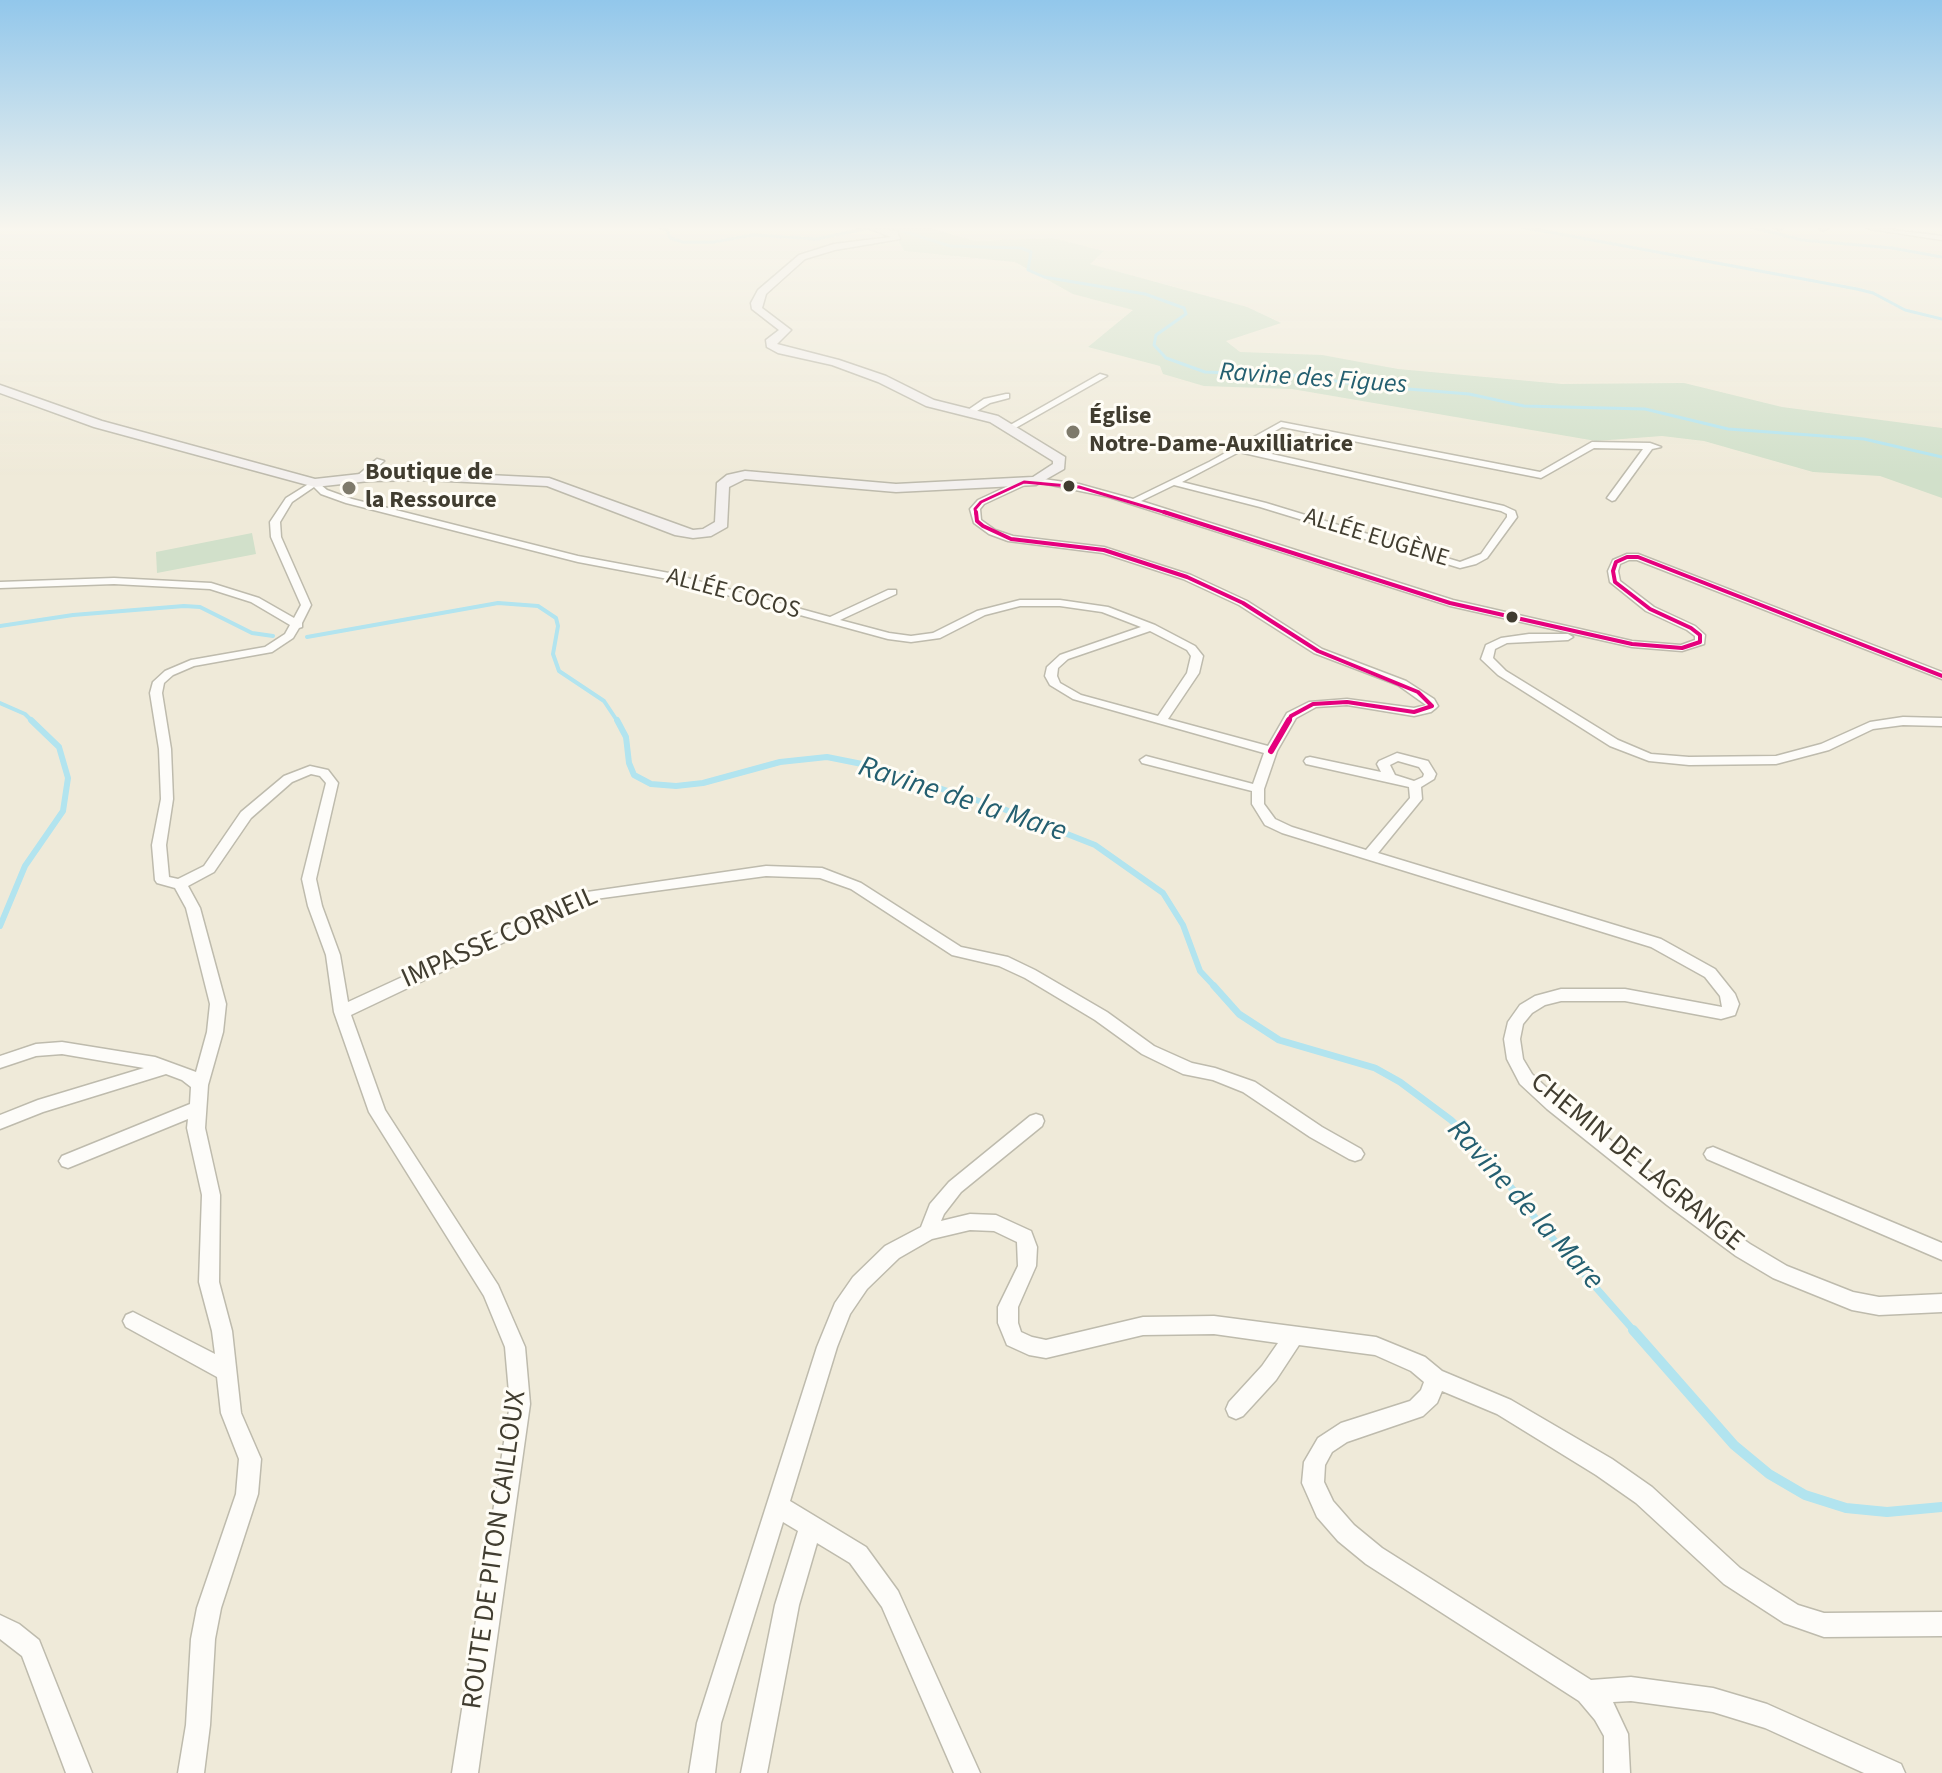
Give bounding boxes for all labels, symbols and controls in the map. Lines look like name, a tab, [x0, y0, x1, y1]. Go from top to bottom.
water label: Ravine des Figues	[1218, 358, 1408, 402]
place label: Église Notre-Dame-Auxilliatrice	[1089, 404, 1353, 460]
marker: Église Notre-Dame-Auxilliatrice	[1064, 423, 1082, 441]
place label: Boutique de la Ressource	[365, 460, 497, 516]
unlabelled marker	[1061, 478, 1077, 494]
marker: Boutique de la Ressource	[340, 479, 358, 497]
street label: ALLÉE EUGÈNE	[1300, 503, 1452, 575]
street label: ALLÉE COCOS	[663, 563, 803, 627]
unlabelled marker	[1504, 609, 1520, 625]
water label: Ravine de la Mare	[853, 750, 1071, 852]
street label: IMPASSE CORNEIL	[397, 881, 603, 997]
street label: CHEMIN DE LAGRANGE	[1522, 1067, 1750, 1259]
water label: Ravine de la Mare	[1438, 1113, 1610, 1299]
street label: ROUTE DE PITON CAILLOUX	[457, 1389, 535, 1711]

